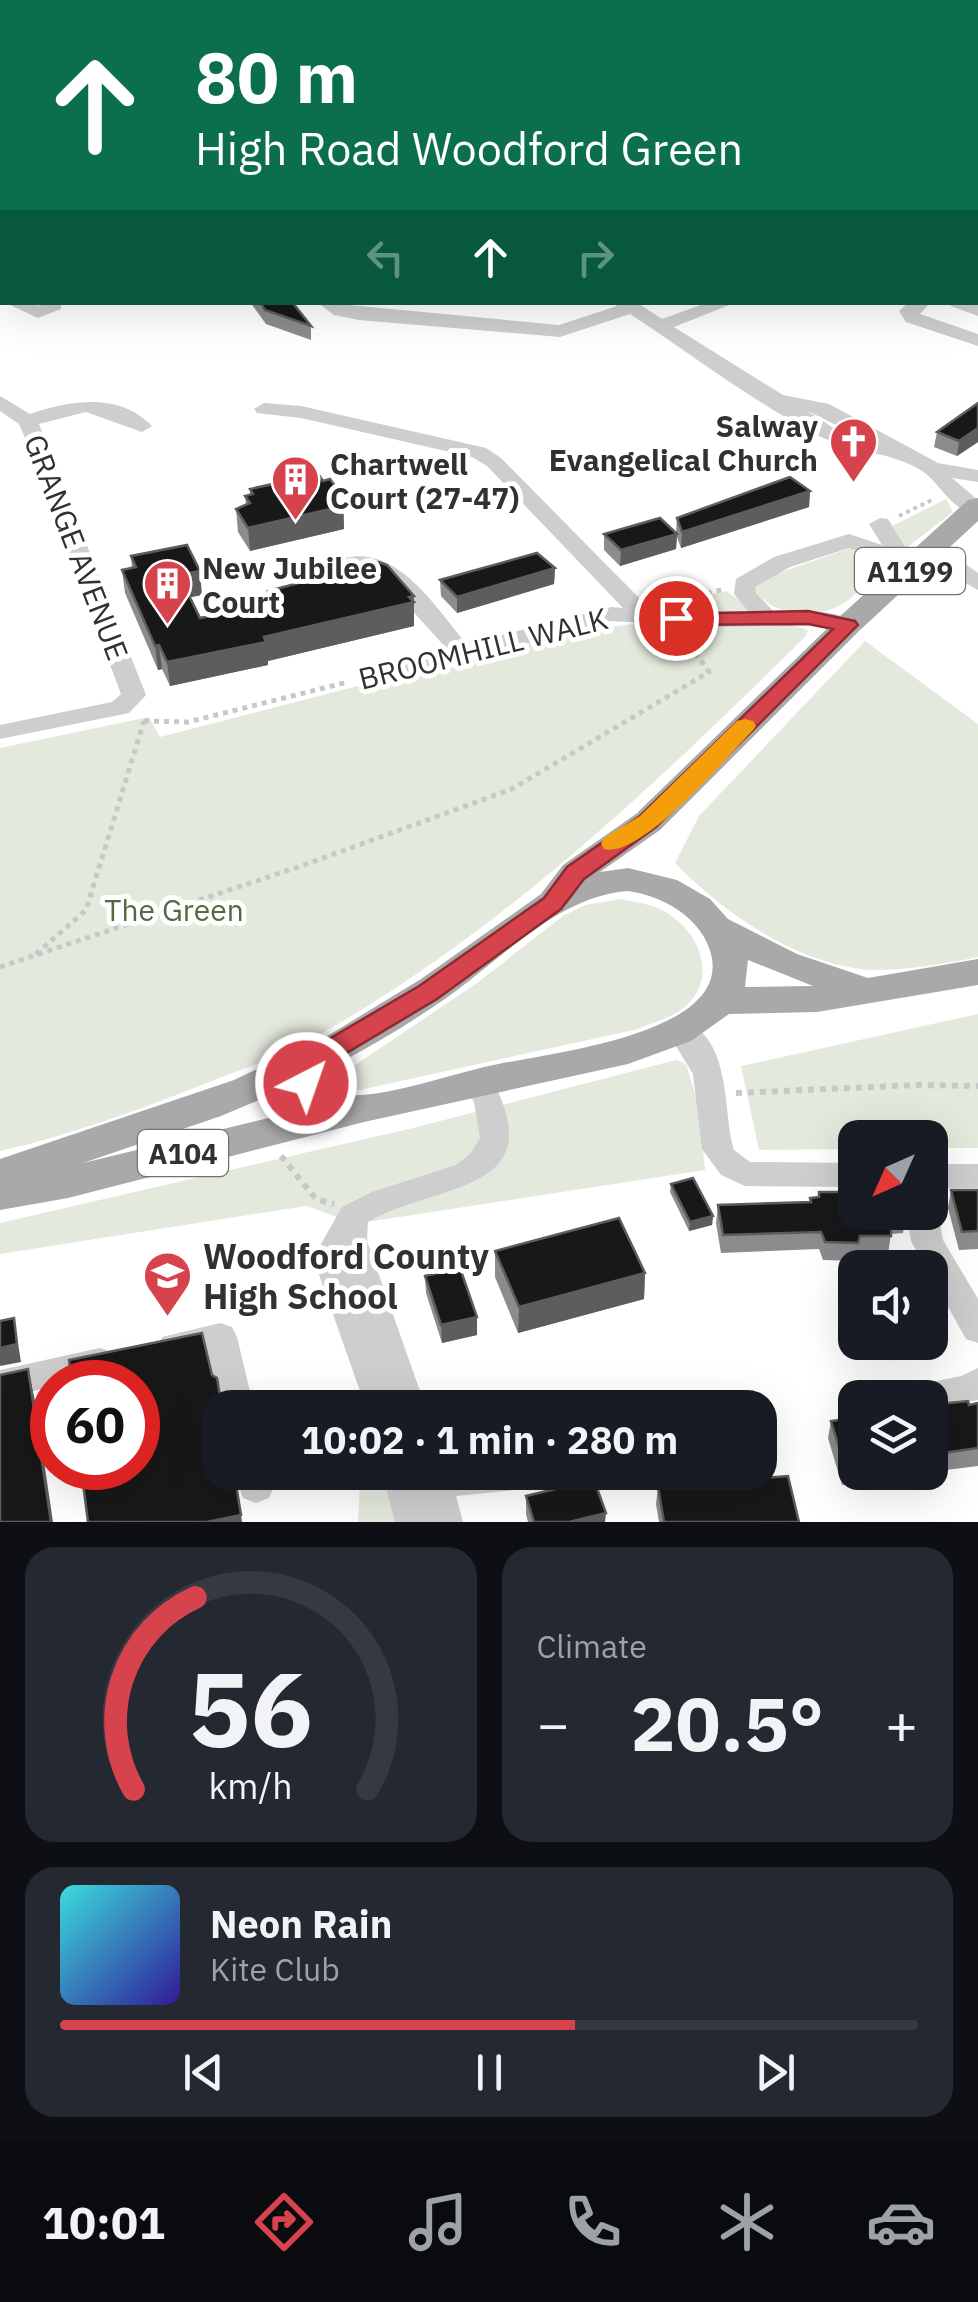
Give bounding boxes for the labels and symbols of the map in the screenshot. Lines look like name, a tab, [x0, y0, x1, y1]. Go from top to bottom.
place label: Salway Evangelical Church	[549, 406, 818, 479]
church icon: Salway Evangelical Church	[827, 416, 879, 484]
street label: GRANGE AVENUE	[16, 429, 138, 665]
place label: Chartwell Court (27-47)	[330, 444, 520, 517]
building icon: Chartwell Court (27-47)	[269, 454, 321, 522]
place label: New Jubilee Court	[202, 548, 377, 621]
road number: A1199	[855, 548, 965, 594]
building icon: New Jubilee Court	[141, 558, 193, 626]
pin	[634, 576, 719, 661]
street label: BROOMHILL WALK	[354, 598, 612, 698]
park label: The Green	[104, 890, 244, 929]
position arrow	[254, 1031, 358, 1135]
north arrow	[838, 1120, 948, 1230]
road number: A104	[138, 1130, 228, 1176]
place label: Woodford County High School	[203, 1233, 489, 1319]
school or university icon: Woodford County High School	[142, 1250, 194, 1318]
speed limit sign: 60	[30, 1360, 160, 1490]

